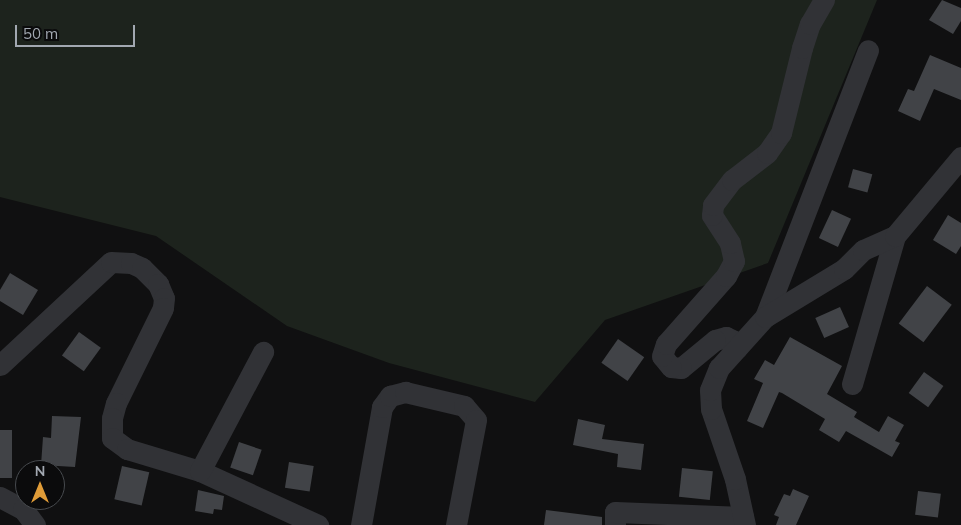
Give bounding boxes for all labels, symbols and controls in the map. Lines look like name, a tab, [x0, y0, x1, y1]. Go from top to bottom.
scale bar	[18, 15, 138, 47]
text: 50 m	[23, 24, 58, 43]
north arrow	[15, 460, 65, 510]
text: N	[35, 462, 45, 480]

